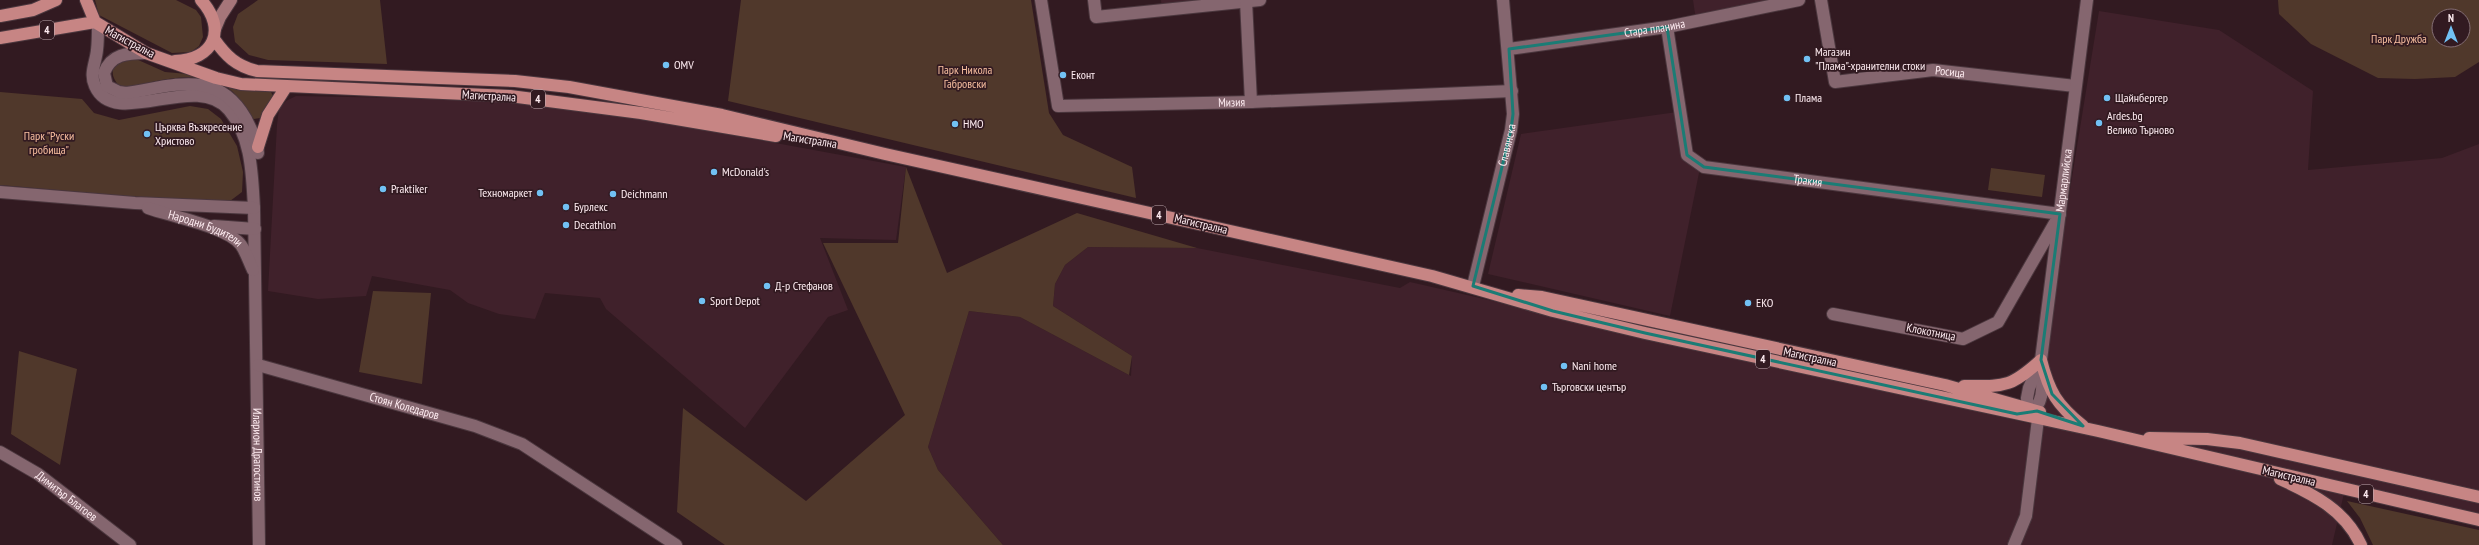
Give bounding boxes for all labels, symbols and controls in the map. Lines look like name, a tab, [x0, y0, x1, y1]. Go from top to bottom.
north arrow	[2431, 8, 2471, 48]
text: N	[2448, 11, 2454, 25]
street label: Стара планина	[1623, 15, 1686, 40]
road number: 4	[40, 21, 54, 39]
street label: Магистрална	[103, 22, 158, 61]
park label: Парк Дружба	[2371, 31, 2427, 46]
place label: Магазин "Плама"-хранителни стоки	[1815, 44, 1925, 73]
marker: Магазин "Плама"-хранителни стоки	[1802, 54, 1812, 64]
place label: OMV	[674, 57, 694, 72]
marker: OMV	[661, 60, 671, 70]
park label: Парк Никола Габровски	[938, 62, 993, 91]
street label: Росица	[1934, 62, 1966, 81]
place label: Еконт	[1071, 67, 1095, 82]
marker: Еконт	[1058, 70, 1068, 80]
street label: Магистрална	[462, 87, 517, 104]
road number: 4	[531, 90, 545, 108]
place label: Плама	[1795, 90, 1822, 105]
place label: Щайнбергер	[2115, 90, 2168, 105]
marker: Плама	[1782, 93, 1792, 103]
marker: Щайнбергер	[2102, 93, 2112, 103]
street label: Мизия	[1218, 94, 1246, 110]
place label: Ardes.bg Велико Търново	[2107, 108, 2174, 137]
place label: HMO	[963, 116, 984, 131]
marker: Ardes.bg Велико Търново	[2094, 118, 2104, 128]
place label: Църква Възкресение Христово	[155, 119, 242, 148]
marker: HMO	[950, 119, 960, 129]
street label: Славянска	[1494, 123, 1519, 168]
park label: Парк "Руски гробища"	[24, 128, 74, 157]
street label: Магистрална	[782, 128, 838, 151]
marker: Църква Възкресение Христово	[142, 129, 152, 139]
street label: Мармарлийска	[2052, 148, 2075, 213]
place label: McDonald's	[722, 164, 769, 179]
marker: McDonald's	[709, 167, 719, 177]
street label: Тракия	[1792, 171, 1823, 190]
place label: Praktiker	[391, 181, 428, 196]
marker: Praktiker	[378, 184, 388, 194]
place label: Техномаркет	[478, 185, 532, 200]
place label: Deichmann	[621, 186, 668, 201]
marker: Техномаркет	[535, 188, 545, 198]
marker: Deichmann	[608, 189, 618, 199]
place label: Бурлекс	[574, 199, 608, 214]
marker: Бурлекс	[561, 202, 571, 212]
road number: 4	[1152, 206, 1166, 224]
street label: Народни Будители	[167, 207, 246, 249]
street label: Магистрална	[1173, 210, 1229, 237]
place label: Decathlon	[574, 217, 616, 232]
marker: Decathlon	[561, 220, 571, 230]
place label: Д-р Стефанов	[775, 278, 833, 293]
marker: Д-р Стефанов	[762, 281, 772, 291]
place label: Sport Depot	[710, 293, 761, 308]
place label: EKO	[1756, 295, 1774, 310]
marker: Sport Depot	[697, 296, 707, 306]
marker: EKO	[1743, 298, 1753, 308]
street label: Клокотница	[1905, 319, 1957, 344]
street label: Магистрална	[1782, 344, 1838, 370]
road number: 4	[1756, 350, 1770, 368]
place label: Nani home	[1572, 358, 1617, 373]
marker: Nani home	[1559, 361, 1569, 371]
place label: Търговски център	[1552, 379, 1626, 394]
marker: Търговски център	[1539, 382, 1549, 392]
street label: Стоян Коледаров	[368, 389, 441, 423]
street label: Иларион Драгостинов	[250, 408, 266, 501]
street label: Магистрална	[2261, 462, 2317, 489]
street label: Димитър Благоев	[33, 467, 101, 524]
road number: 4	[2359, 485, 2373, 503]

